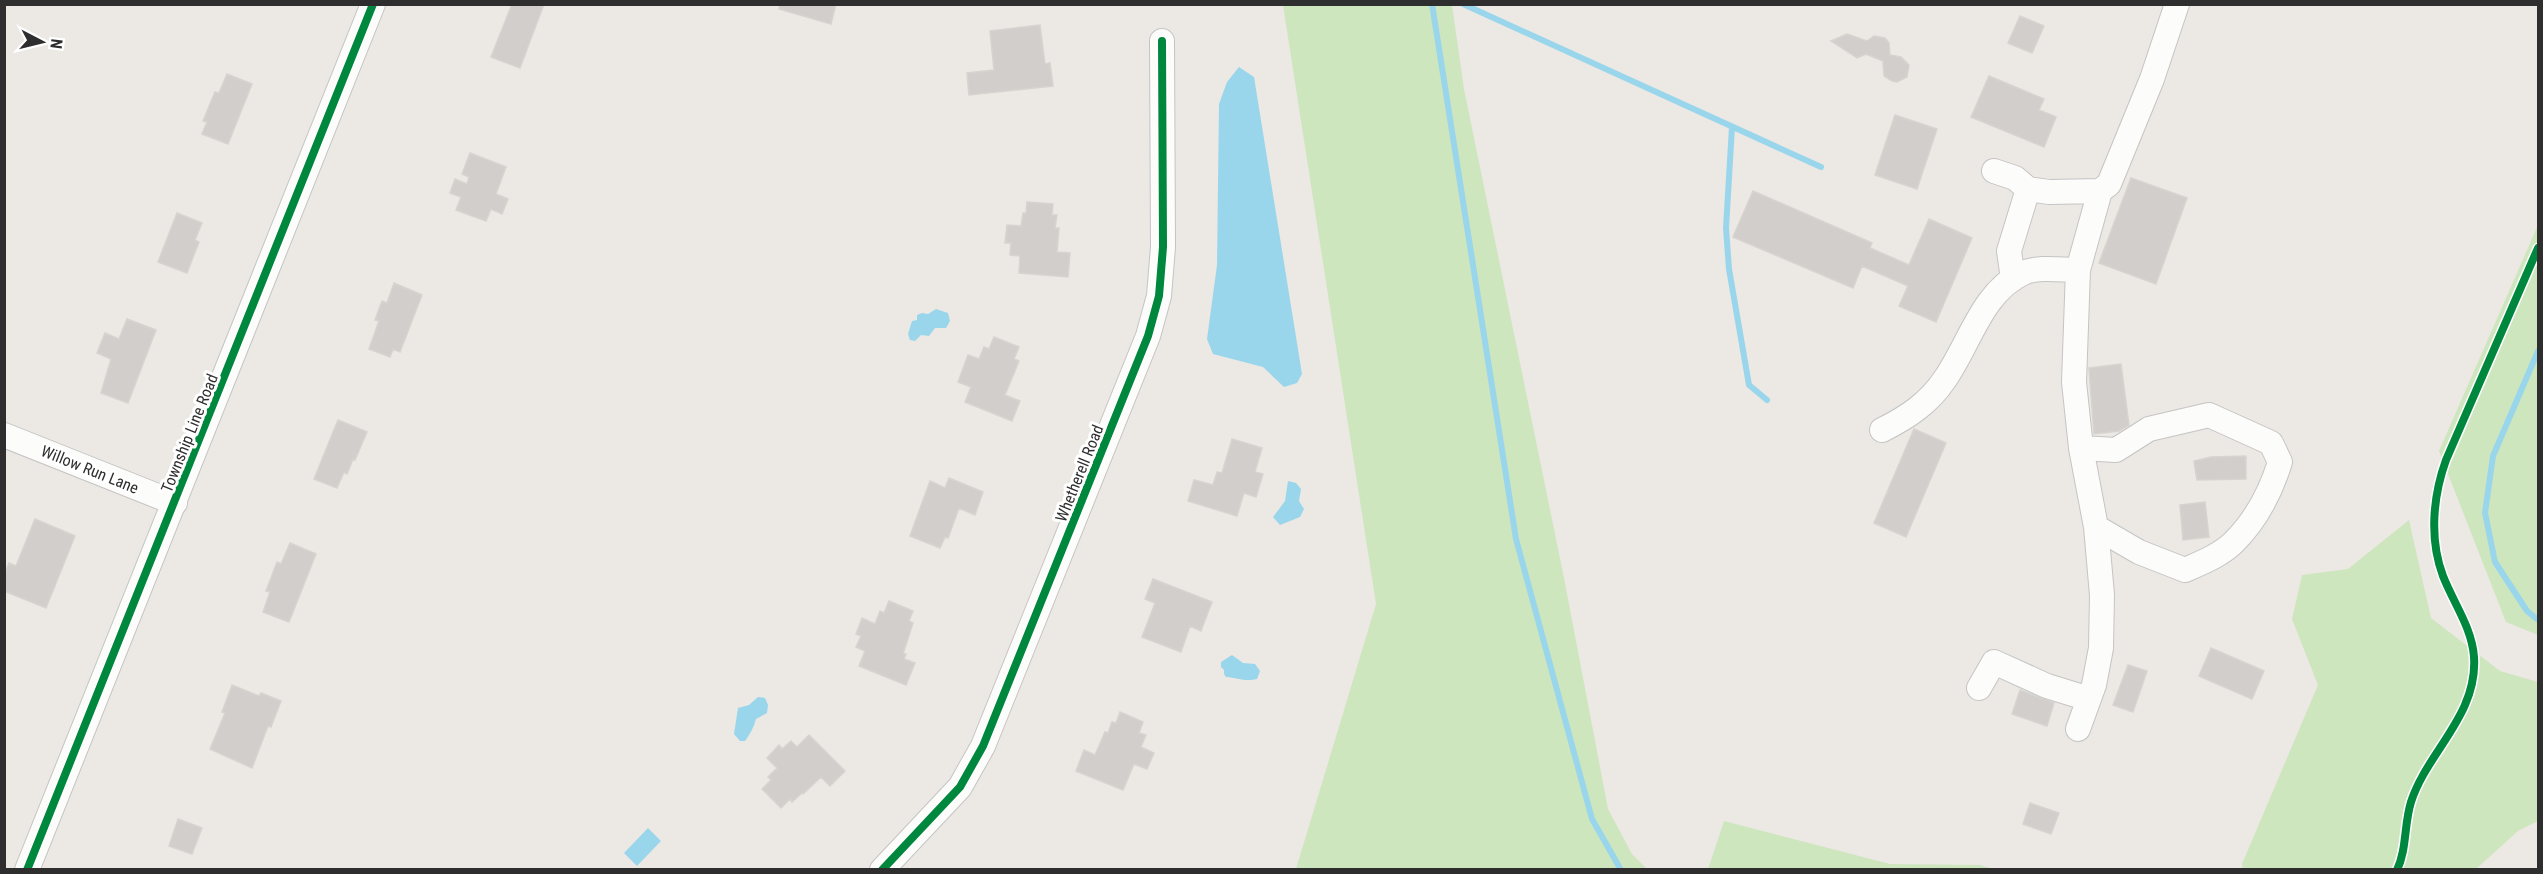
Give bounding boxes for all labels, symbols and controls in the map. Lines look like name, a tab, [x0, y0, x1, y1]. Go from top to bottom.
north arrow	[12, 12, 72, 72]
text: N	[46, 38, 66, 50]
street label: Township Line Road	[157, 371, 222, 495]
street label: Whetherell Road	[1051, 422, 1108, 524]
street label: Willow Run Lane	[38, 441, 141, 498]

